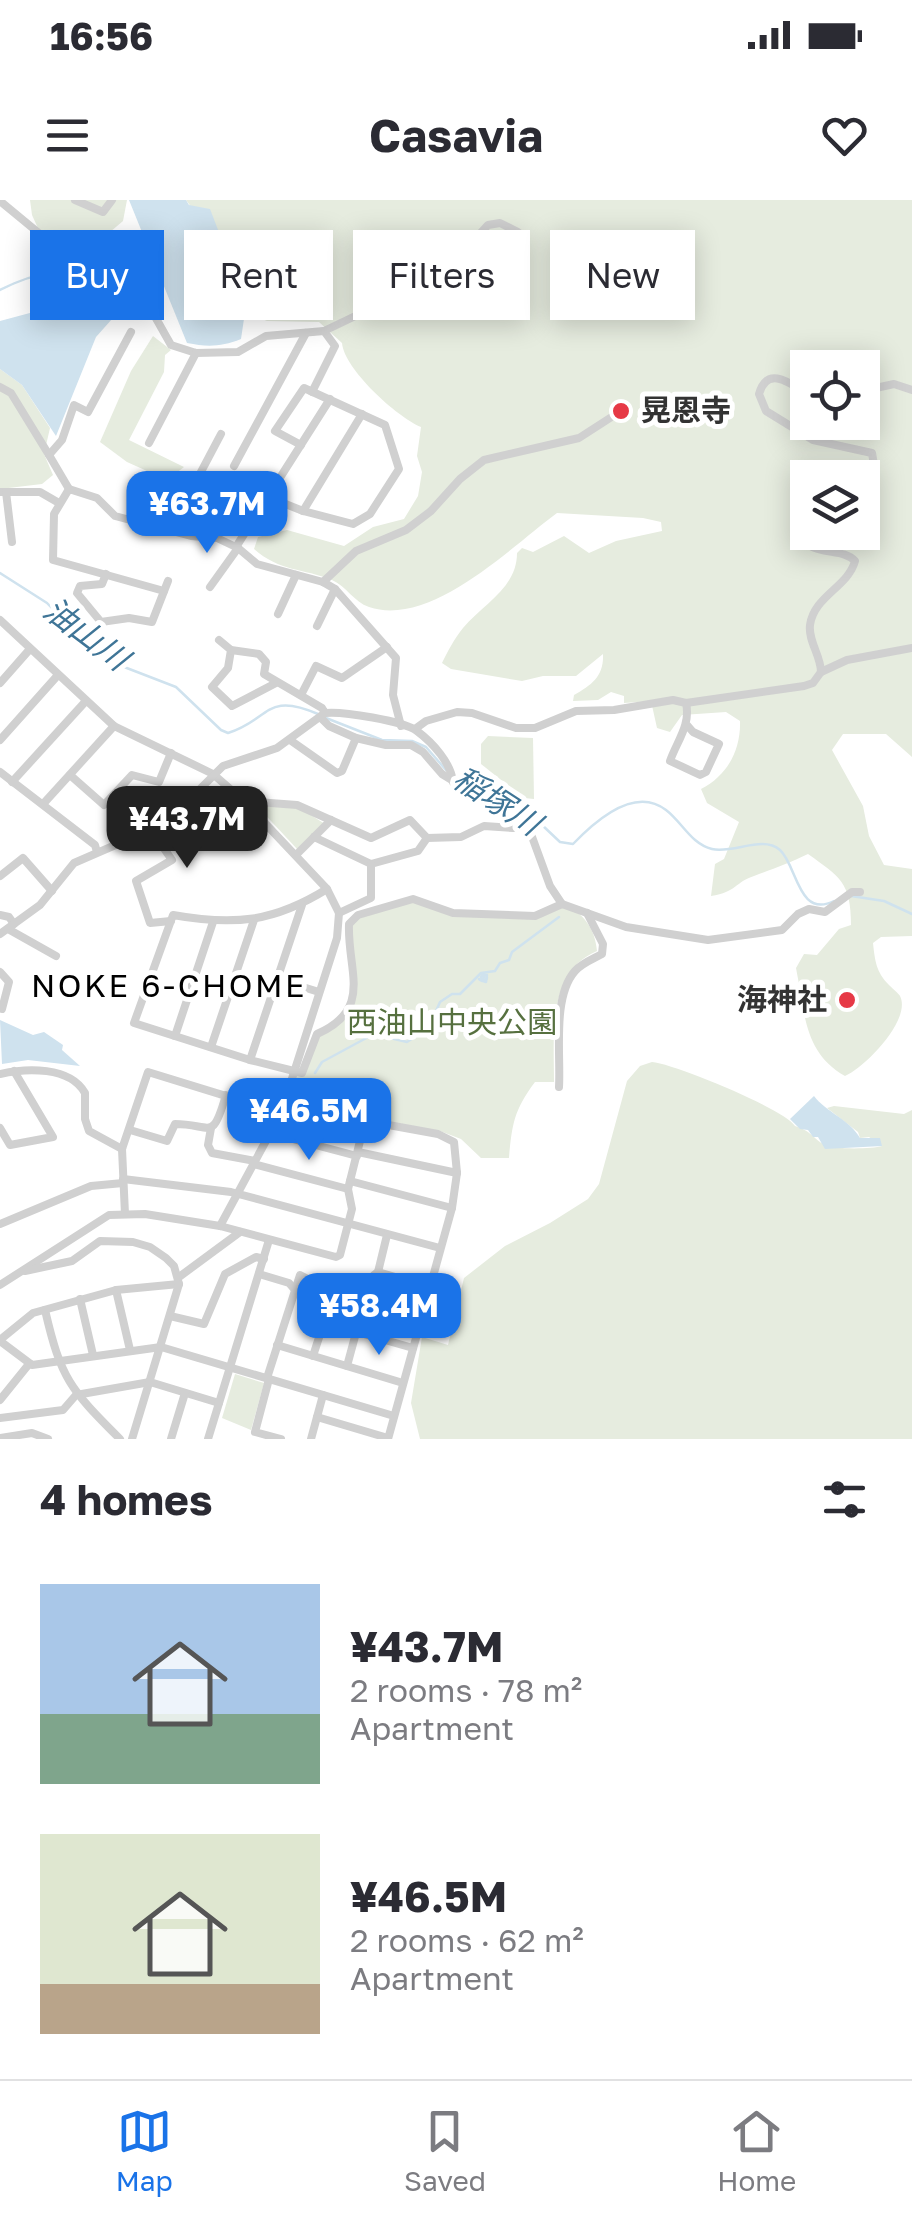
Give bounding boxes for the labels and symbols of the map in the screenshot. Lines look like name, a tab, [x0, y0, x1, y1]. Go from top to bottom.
place label: 晃恩寺	[641, 392, 731, 428]
marker: 晃恩寺	[610, 400, 632, 422]
pin: ¥63.7M	[126, 471, 288, 556]
water label: 油山川	[37, 589, 139, 679]
water label: 稲塚川	[447, 758, 551, 844]
pin: ¥43.7M	[106, 786, 268, 871]
district label: NOKE 6-CHOME	[31, 966, 307, 1004]
place label: 海神社	[737, 981, 827, 1017]
marker: 海神社	[836, 989, 858, 1011]
park label: 西油山中央公園	[347, 1004, 557, 1040]
pin: ¥46.5M	[228, 1078, 390, 1163]
pin: ¥58.4M	[298, 1273, 460, 1358]

